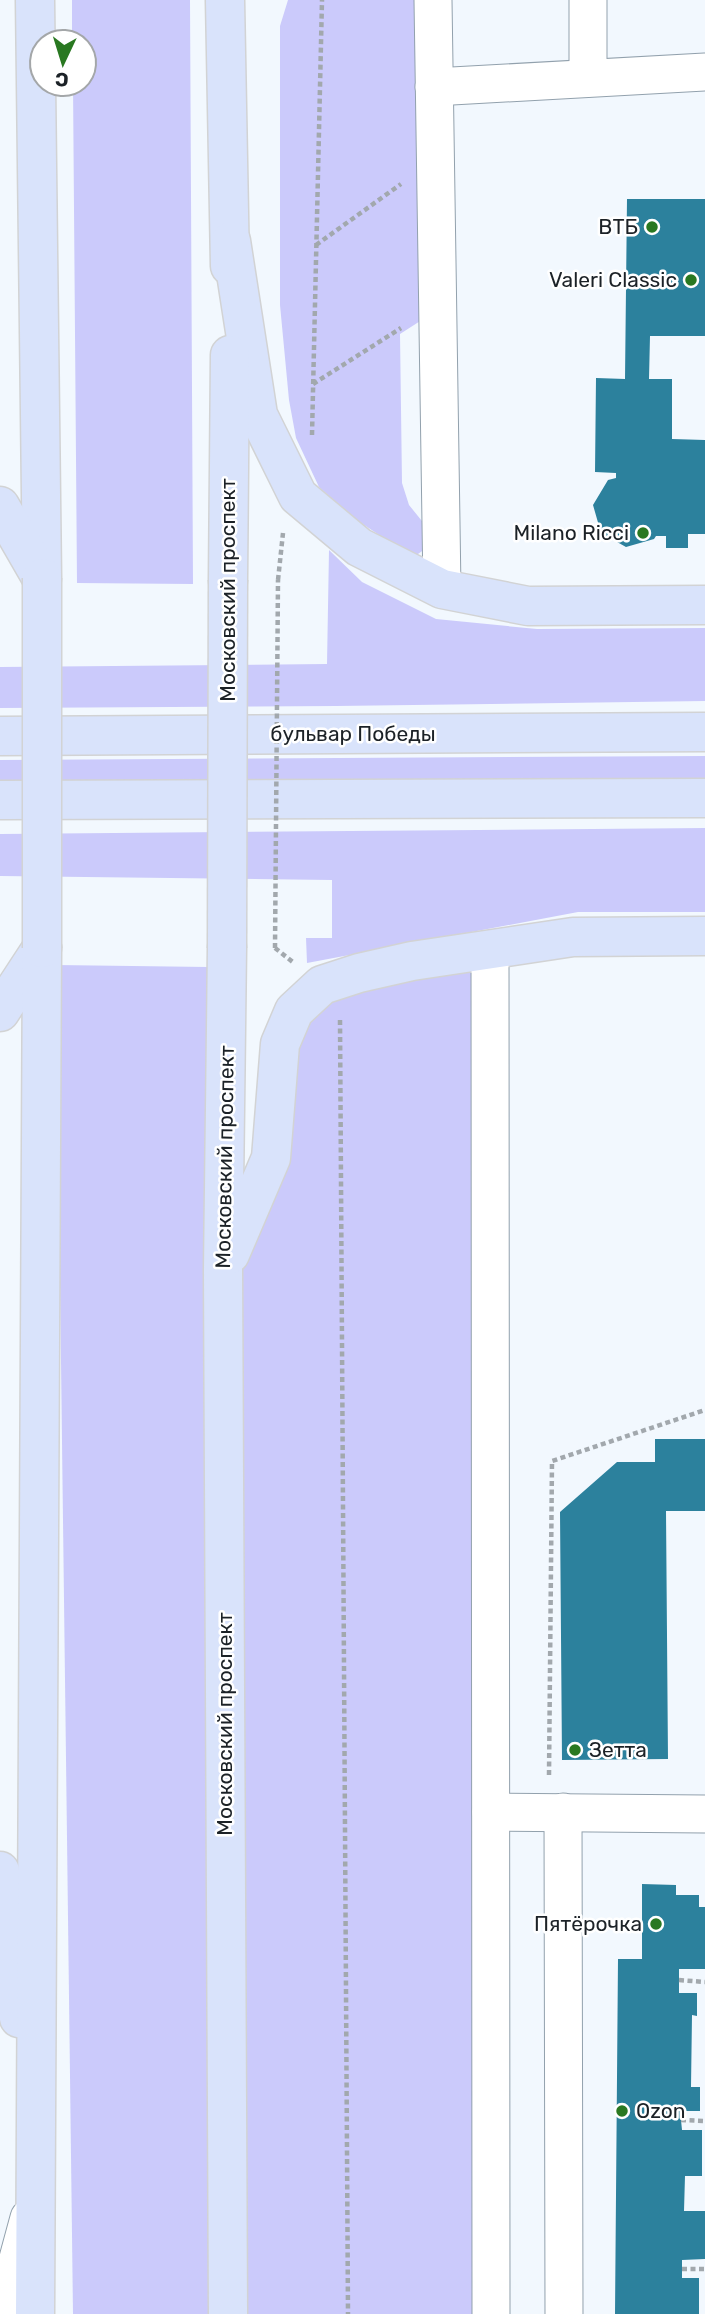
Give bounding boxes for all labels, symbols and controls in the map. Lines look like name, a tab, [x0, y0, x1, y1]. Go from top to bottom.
north arrow	[28, 28, 98, 98]
text: С	[54, 68, 69, 91]
place label: ВТБ	[598, 214, 638, 239]
marker: ВТБ	[644, 219, 660, 235]
place label: Valeri Classic	[549, 267, 677, 292]
marker: Valeri Classic	[683, 272, 699, 288]
street label: Московский проспект	[215, 478, 240, 702]
place label: Milano Ricci	[514, 520, 629, 545]
marker: Milano Ricci	[635, 525, 651, 541]
street label: бульвар Победы	[270, 721, 436, 746]
street label: Московский проспект	[210, 1045, 239, 1269]
street label: Московский проспект	[212, 1612, 237, 1836]
place label: Зетта	[589, 1737, 647, 1762]
marker: Зетта	[567, 1742, 583, 1758]
place label: Пятёрочка	[534, 1911, 642, 1936]
marker: Пятёрочка	[648, 1916, 664, 1932]
place label: Ozon	[636, 2098, 686, 2123]
marker: Ozon	[614, 2103, 630, 2119]

